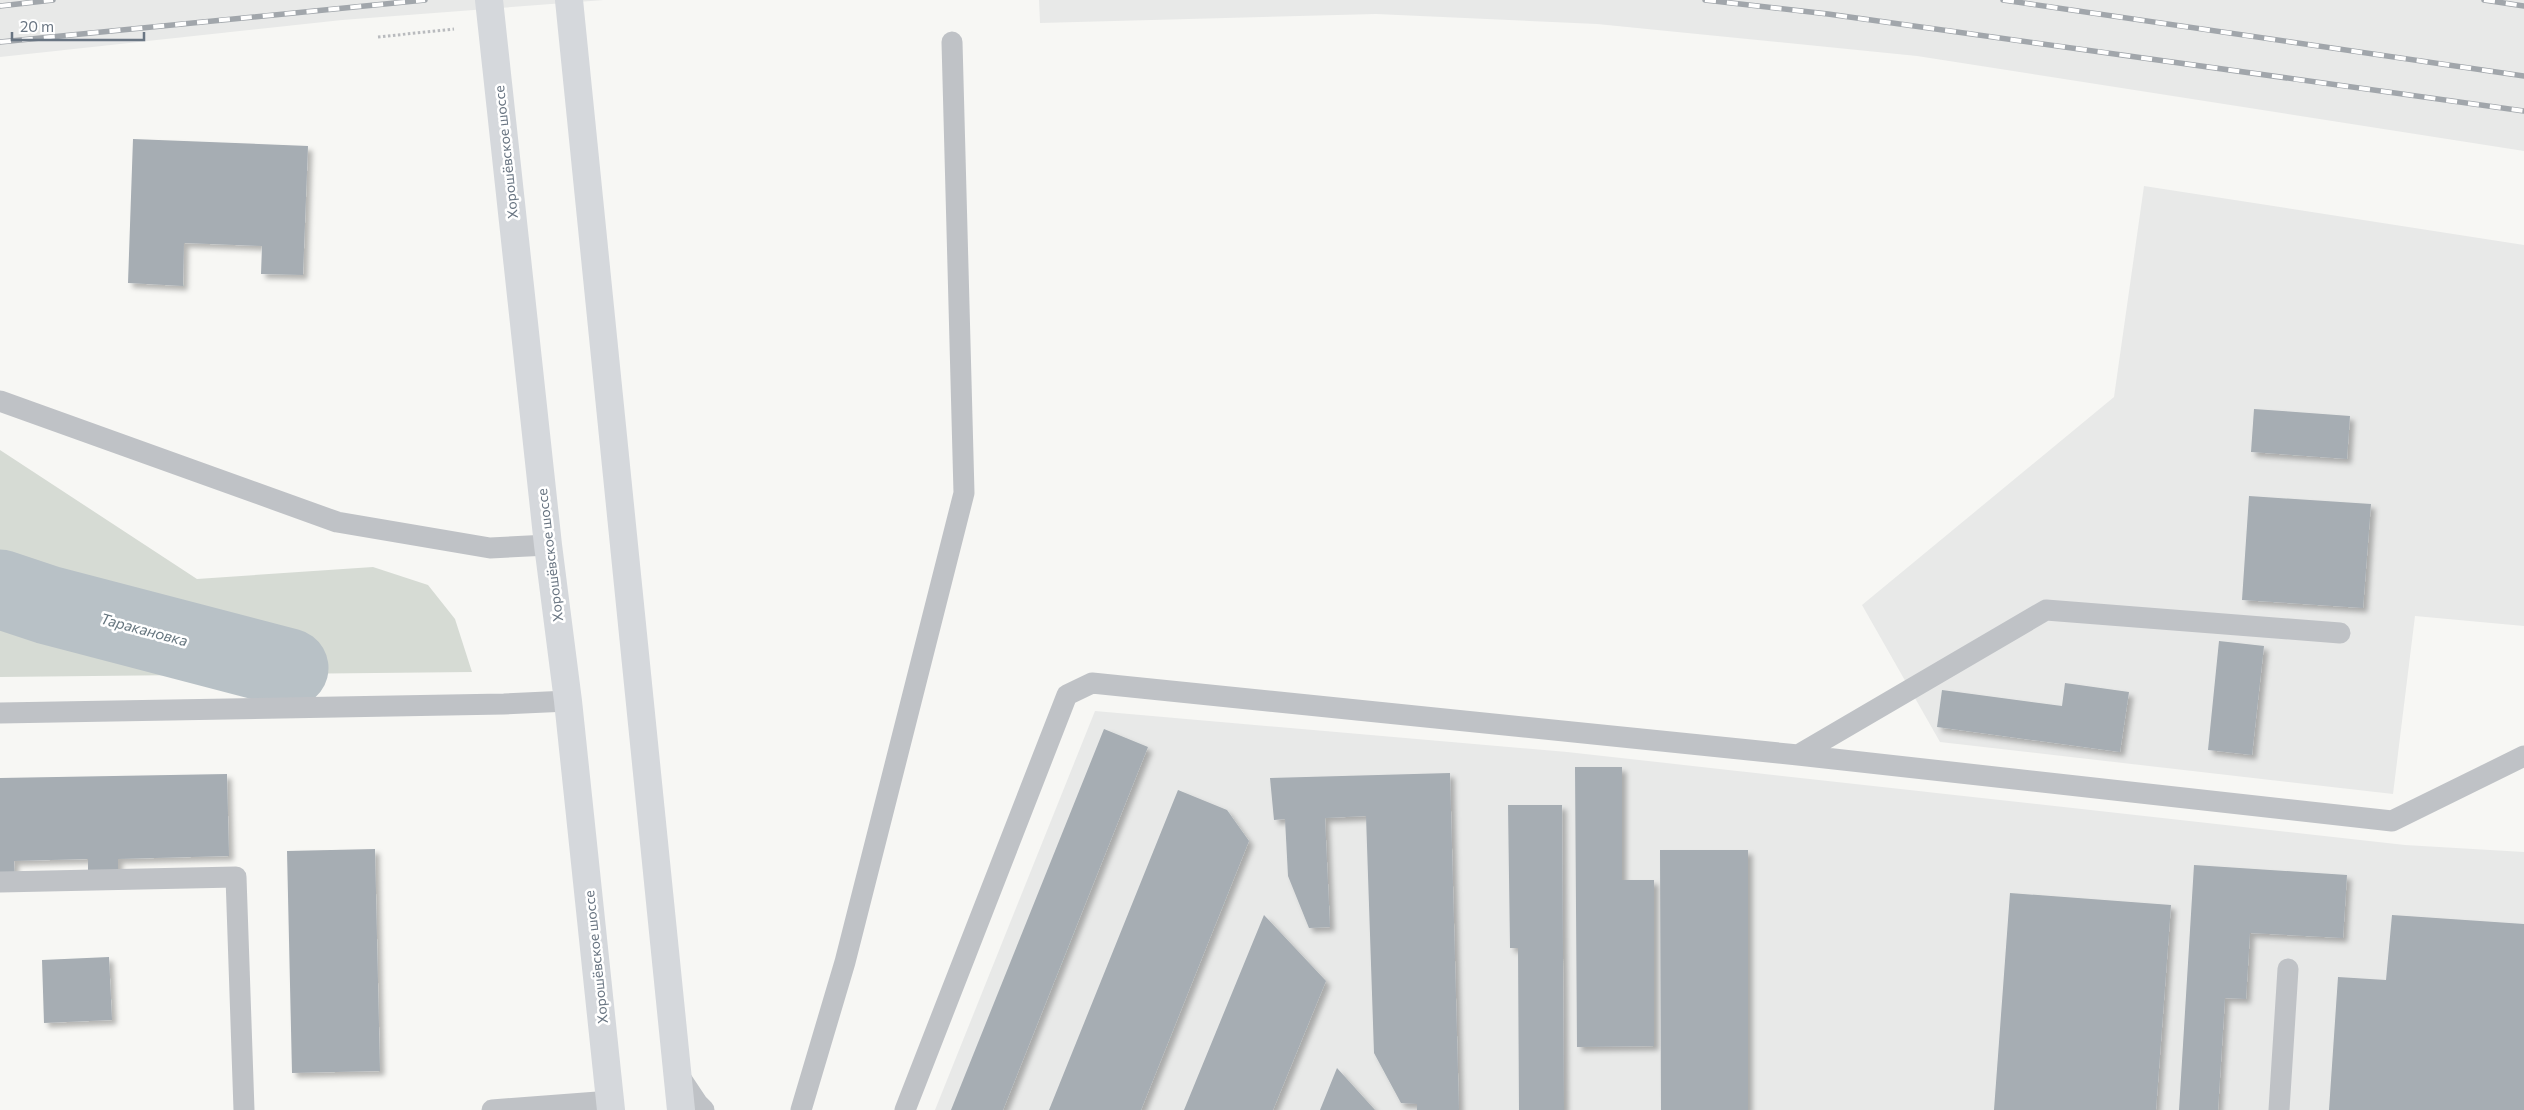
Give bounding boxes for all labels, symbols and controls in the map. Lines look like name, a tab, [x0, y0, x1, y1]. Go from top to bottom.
scale bar	[12, 10, 145, 42]
text: 20 m	[20, 17, 54, 35]
street label: Хорошёвское шоссе	[490, 84, 521, 220]
street label: Хорошёвское шоссе	[533, 487, 566, 623]
water label: Таракановка	[99, 609, 190, 649]
street label: Хорошёвское шоссе	[580, 889, 611, 1025]

